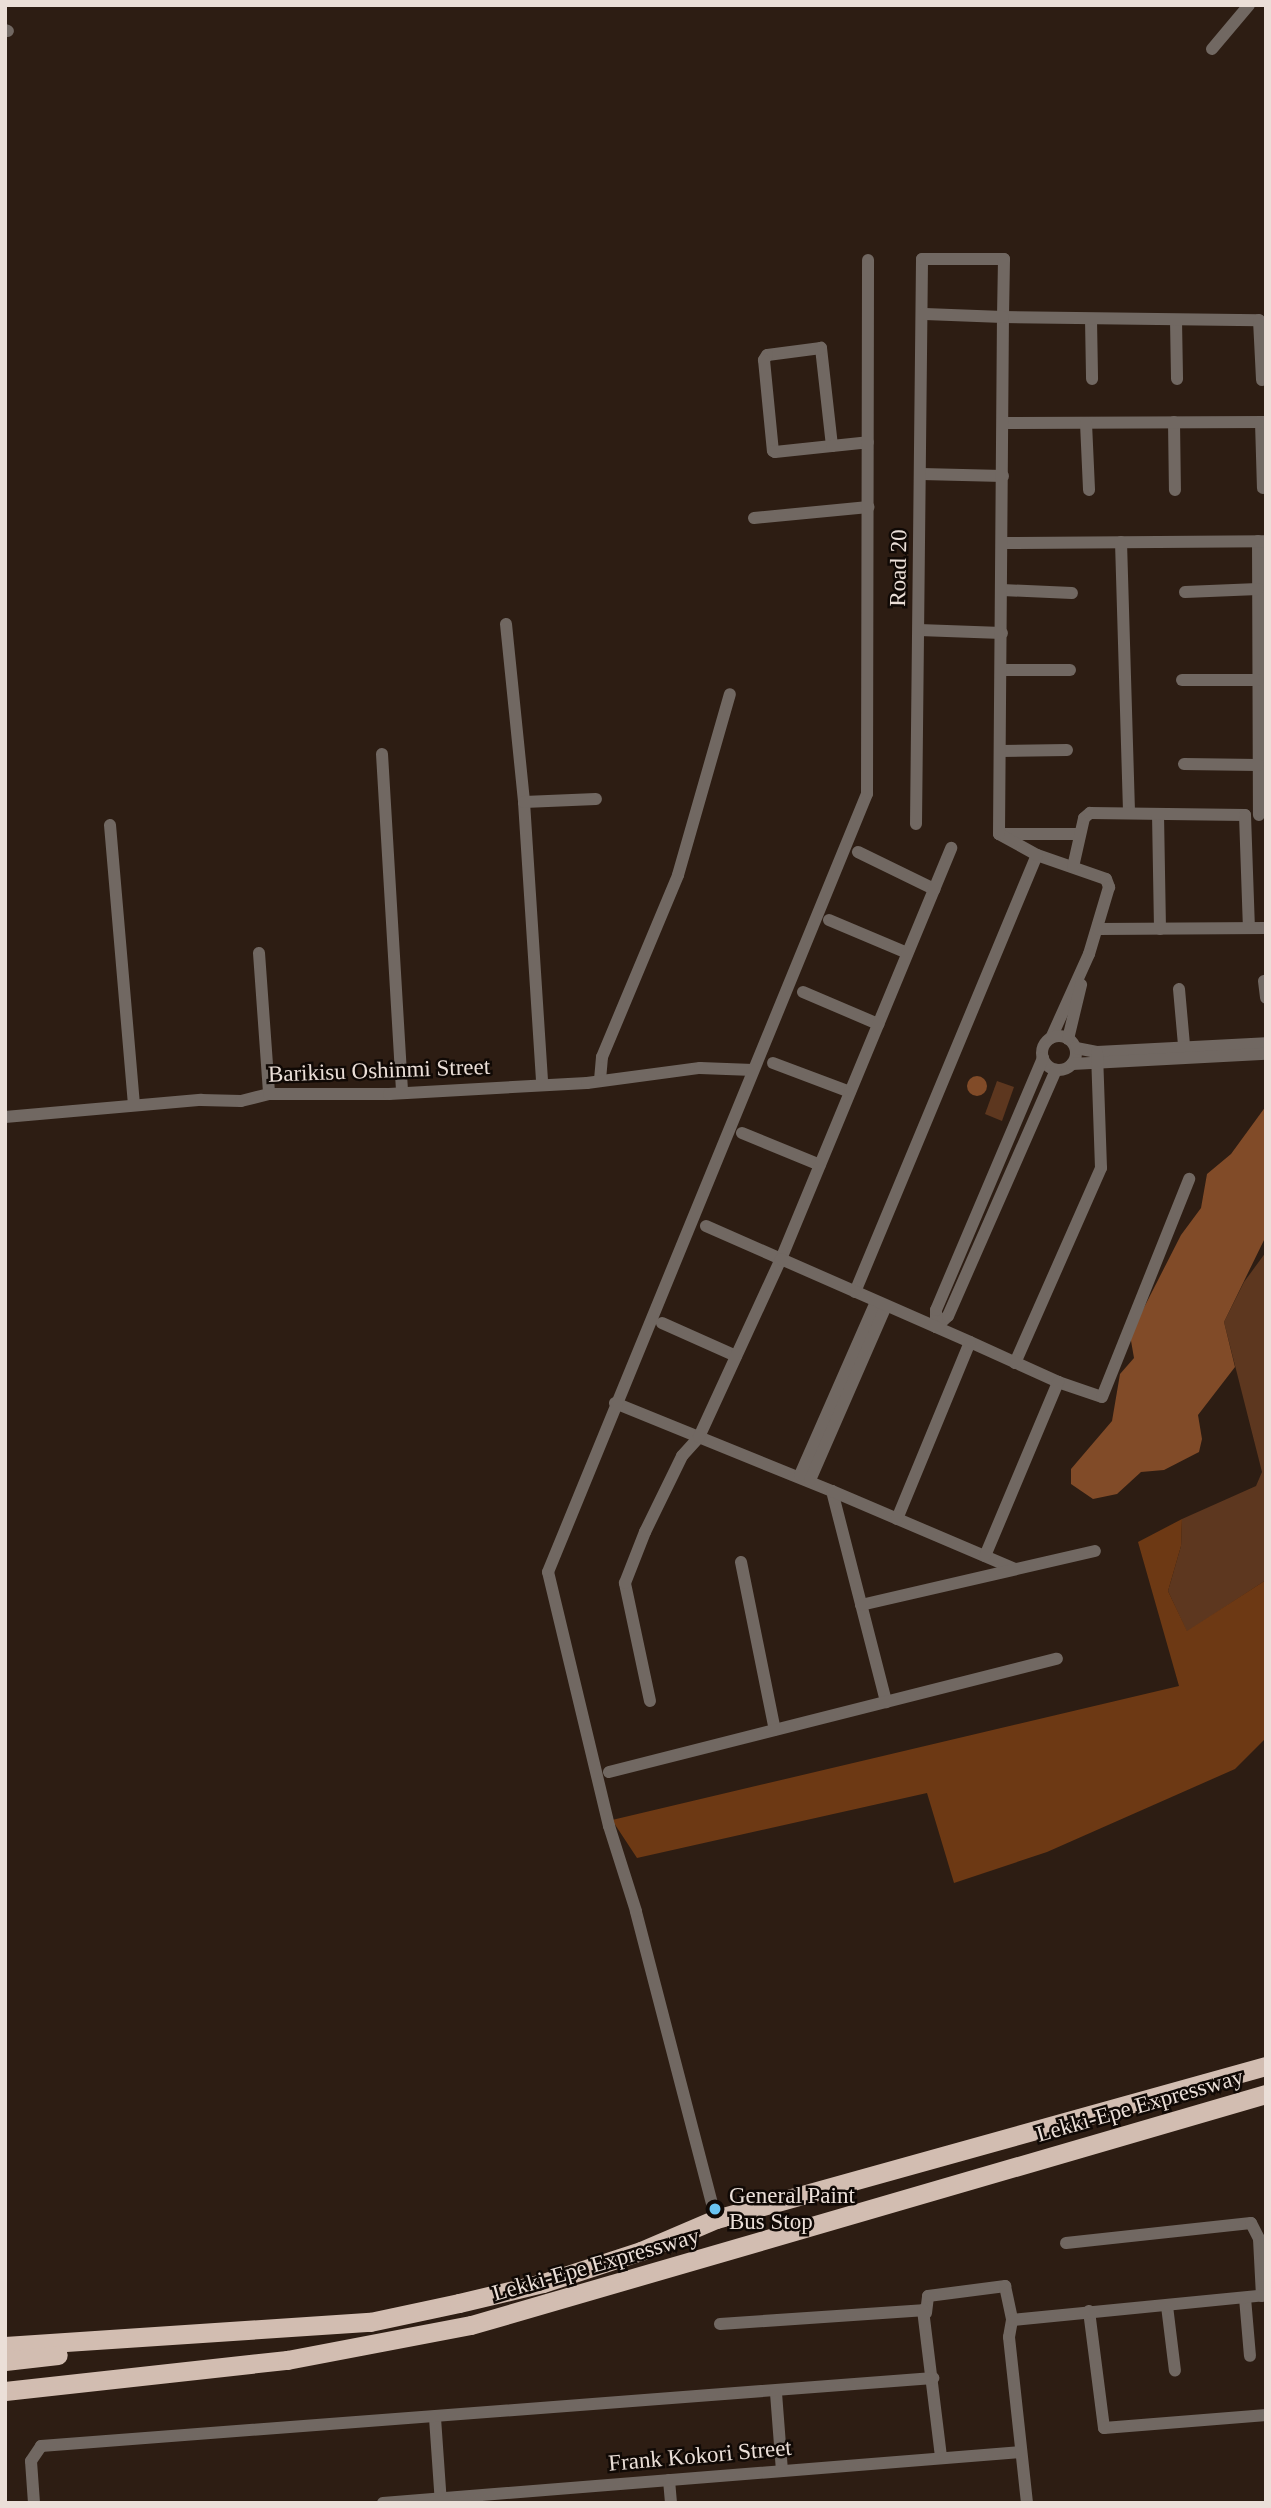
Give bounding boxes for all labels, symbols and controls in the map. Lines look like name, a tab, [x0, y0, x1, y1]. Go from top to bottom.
street label: Road 20	[885, 529, 913, 607]
street label: Barikisu Oshinmi Street	[267, 1053, 491, 1089]
street label: Lekki-Epe Expressway	[1033, 2063, 1247, 2149]
place label: General Paint Bus Stop	[729, 2182, 855, 2236]
marker: General Paint Bus Stop	[707, 2201, 723, 2217]
street label: Lekki-Epe Expressway	[489, 2222, 703, 2308]
street label: Frank Kokori Street	[607, 2434, 793, 2478]

